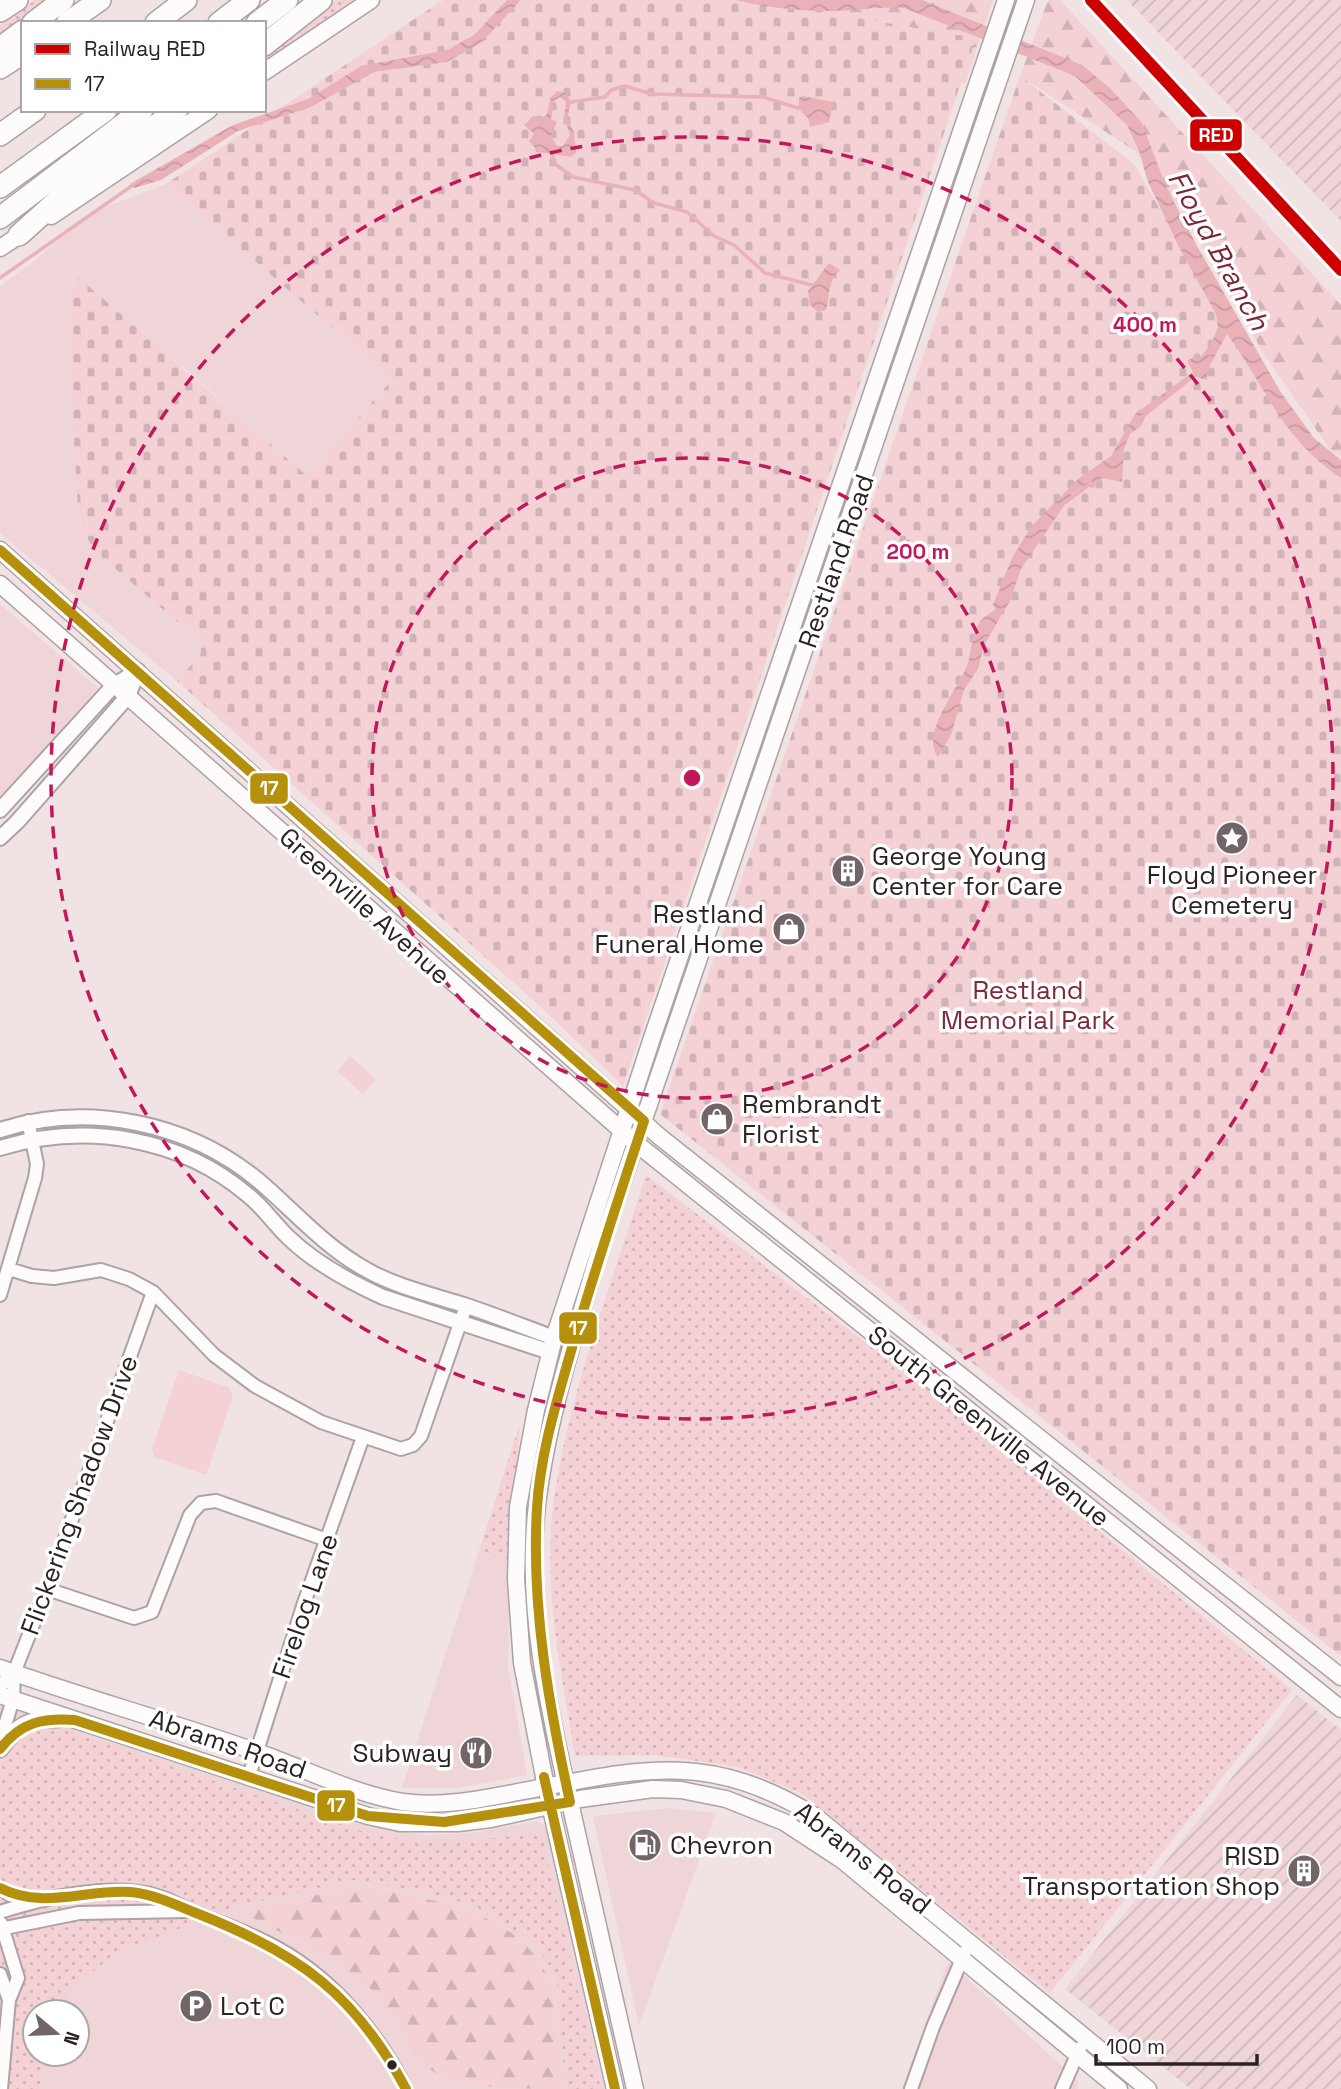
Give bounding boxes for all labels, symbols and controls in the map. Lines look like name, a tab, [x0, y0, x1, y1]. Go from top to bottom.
legend	[21, 21, 266, 112]
text: Railway RED	[84, 35, 205, 62]
text: 17	[84, 70, 105, 97]
line badge: RED	[1189, 118, 1243, 152]
text: RED	[1198, 123, 1234, 148]
water label: Floyd Branch	[1160, 164, 1278, 337]
text: 400 m	[1113, 311, 1177, 338]
street label: Restland Road	[790, 470, 882, 652]
text: 200 m	[887, 538, 949, 565]
centre of rings	[680, 766, 704, 790]
line badge: 17	[249, 772, 289, 805]
text: 17	[259, 776, 279, 801]
place icon: Floyd Pioneer Cemetery	[1213, 819, 1251, 857]
street label: Greenville Avenue	[272, 820, 458, 992]
place label: George Young Center for Care	[872, 839, 1063, 903]
building icon: George Young Center for Care	[829, 852, 867, 890]
place label: Floyd Pioneer Cemetery	[1147, 858, 1317, 922]
place label: Restland Funeral Home	[594, 897, 764, 961]
shop icon: Restland Funeral Home	[770, 910, 808, 948]
park label: Restland Memorial Park	[941, 973, 1115, 1037]
place label: Rembrandt Florist	[742, 1087, 882, 1151]
shop icon: Rembrandt Florist	[698, 1100, 736, 1138]
line badge: 17	[558, 1311, 598, 1345]
text: 17	[568, 1316, 588, 1341]
street label: South Greenville Avenue	[861, 1318, 1117, 1534]
street label: Flickering Shadow Drive	[13, 1350, 145, 1640]
street label: Firelog Lane	[264, 1529, 346, 1683]
street label: Abrams Road	[145, 1701, 311, 1787]
restaurant icon: Subway	[457, 1734, 495, 1772]
place label: Subway	[353, 1736, 452, 1770]
line badge: 17	[316, 1789, 356, 1822]
text: 17	[326, 1793, 346, 1818]
street label: Abrams Road	[788, 1794, 938, 1922]
fuel station icon: Chevron	[626, 1826, 664, 1864]
place label: Chevron	[670, 1828, 773, 1862]
place label: RISD Transportation Shop	[1022, 1839, 1280, 1903]
building icon: RISD Transportation Shop	[1285, 1852, 1323, 1890]
parking icon: Lot C	[177, 1987, 215, 2025]
place label: Lot C	[220, 1989, 285, 2023]
north arrow	[21, 1998, 91, 2068]
scale bar	[1096, 2022, 1257, 2066]
text: N	[58, 2028, 85, 2048]
text: 100 m	[1106, 2033, 1165, 2060]
unlabelled marker	[385, 2058, 399, 2072]

